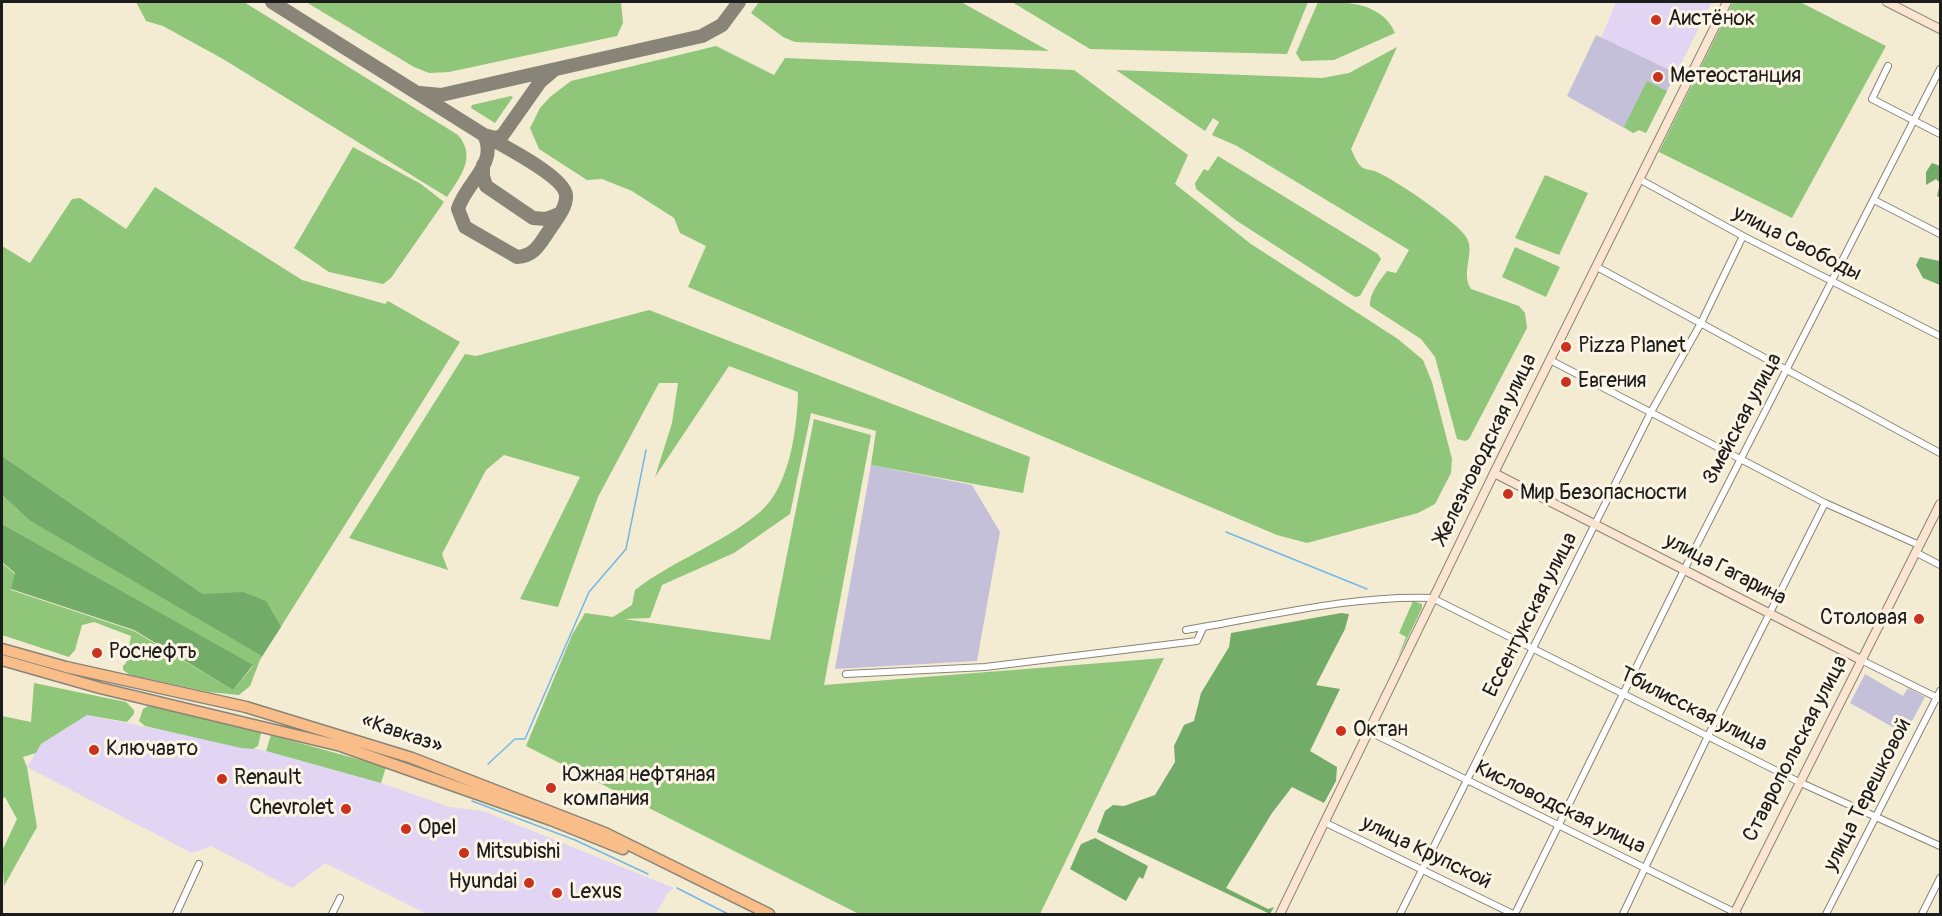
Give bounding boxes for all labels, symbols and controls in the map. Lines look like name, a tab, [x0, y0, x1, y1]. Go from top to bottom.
place label: Аистёнок	[1668, 7, 1756, 33]
marker: Аистёнок	[1649, 13, 1663, 27]
place label: Метеостанция	[1670, 64, 1801, 90]
marker: Метеостанция	[1651, 70, 1665, 84]
street label: улица Свободы	[1729, 201, 1865, 287]
place label: Pizza Planet	[1578, 334, 1686, 360]
marker: Pizza Planet	[1559, 340, 1573, 354]
street label: Змейская улица	[1698, 349, 1788, 489]
street label: Железноводская улица	[1429, 350, 1543, 548]
place label: Евгения	[1578, 369, 1646, 395]
marker: Евгения	[1559, 375, 1573, 389]
place label: Мир Безопасности	[1520, 481, 1686, 507]
marker: Мир Безопасности	[1501, 487, 1515, 501]
street label: Ессентукская улица	[1479, 528, 1583, 702]
street label: улица Гагарина	[1660, 529, 1790, 611]
place label: Столовая	[1820, 606, 1907, 632]
marker: Столовая	[1912, 612, 1926, 626]
place label: Роснефть	[109, 640, 197, 666]
marker: Роснефть	[90, 646, 104, 660]
street label: Ставропольская улица	[1738, 652, 1854, 846]
street label: Тбилисская улица	[1615, 662, 1771, 758]
street label: «Кавказ»	[358, 708, 446, 760]
street label: улица Терешковой	[1819, 715, 1917, 875]
place label: Октан	[1353, 718, 1408, 744]
marker: Октан	[1334, 724, 1348, 738]
place label: Ключавто	[106, 737, 198, 763]
marker: Ключавто	[87, 743, 101, 757]
street label: Кисловодская улица	[1471, 756, 1649, 860]
place label: Южная нефтяная компания	[563, 763, 715, 813]
place label: Renault	[234, 766, 301, 792]
marker: Renault	[215, 772, 229, 786]
marker: Южная нефтяная компания	[544, 781, 558, 795]
place label: Chevrolet	[249, 796, 334, 822]
marker: Chevrolet	[339, 802, 353, 816]
street label: улица Крупской	[1357, 811, 1495, 895]
place label: Opel	[418, 816, 457, 842]
marker: Opel	[399, 822, 413, 836]
place label: Mitsubishi	[476, 840, 560, 866]
marker: Mitsubishi	[457, 846, 471, 860]
place label: Hyundai	[448, 870, 517, 896]
marker: Hyundai	[522, 876, 536, 890]
place label: Lexus	[569, 880, 622, 906]
marker: Lexus	[550, 886, 564, 900]

